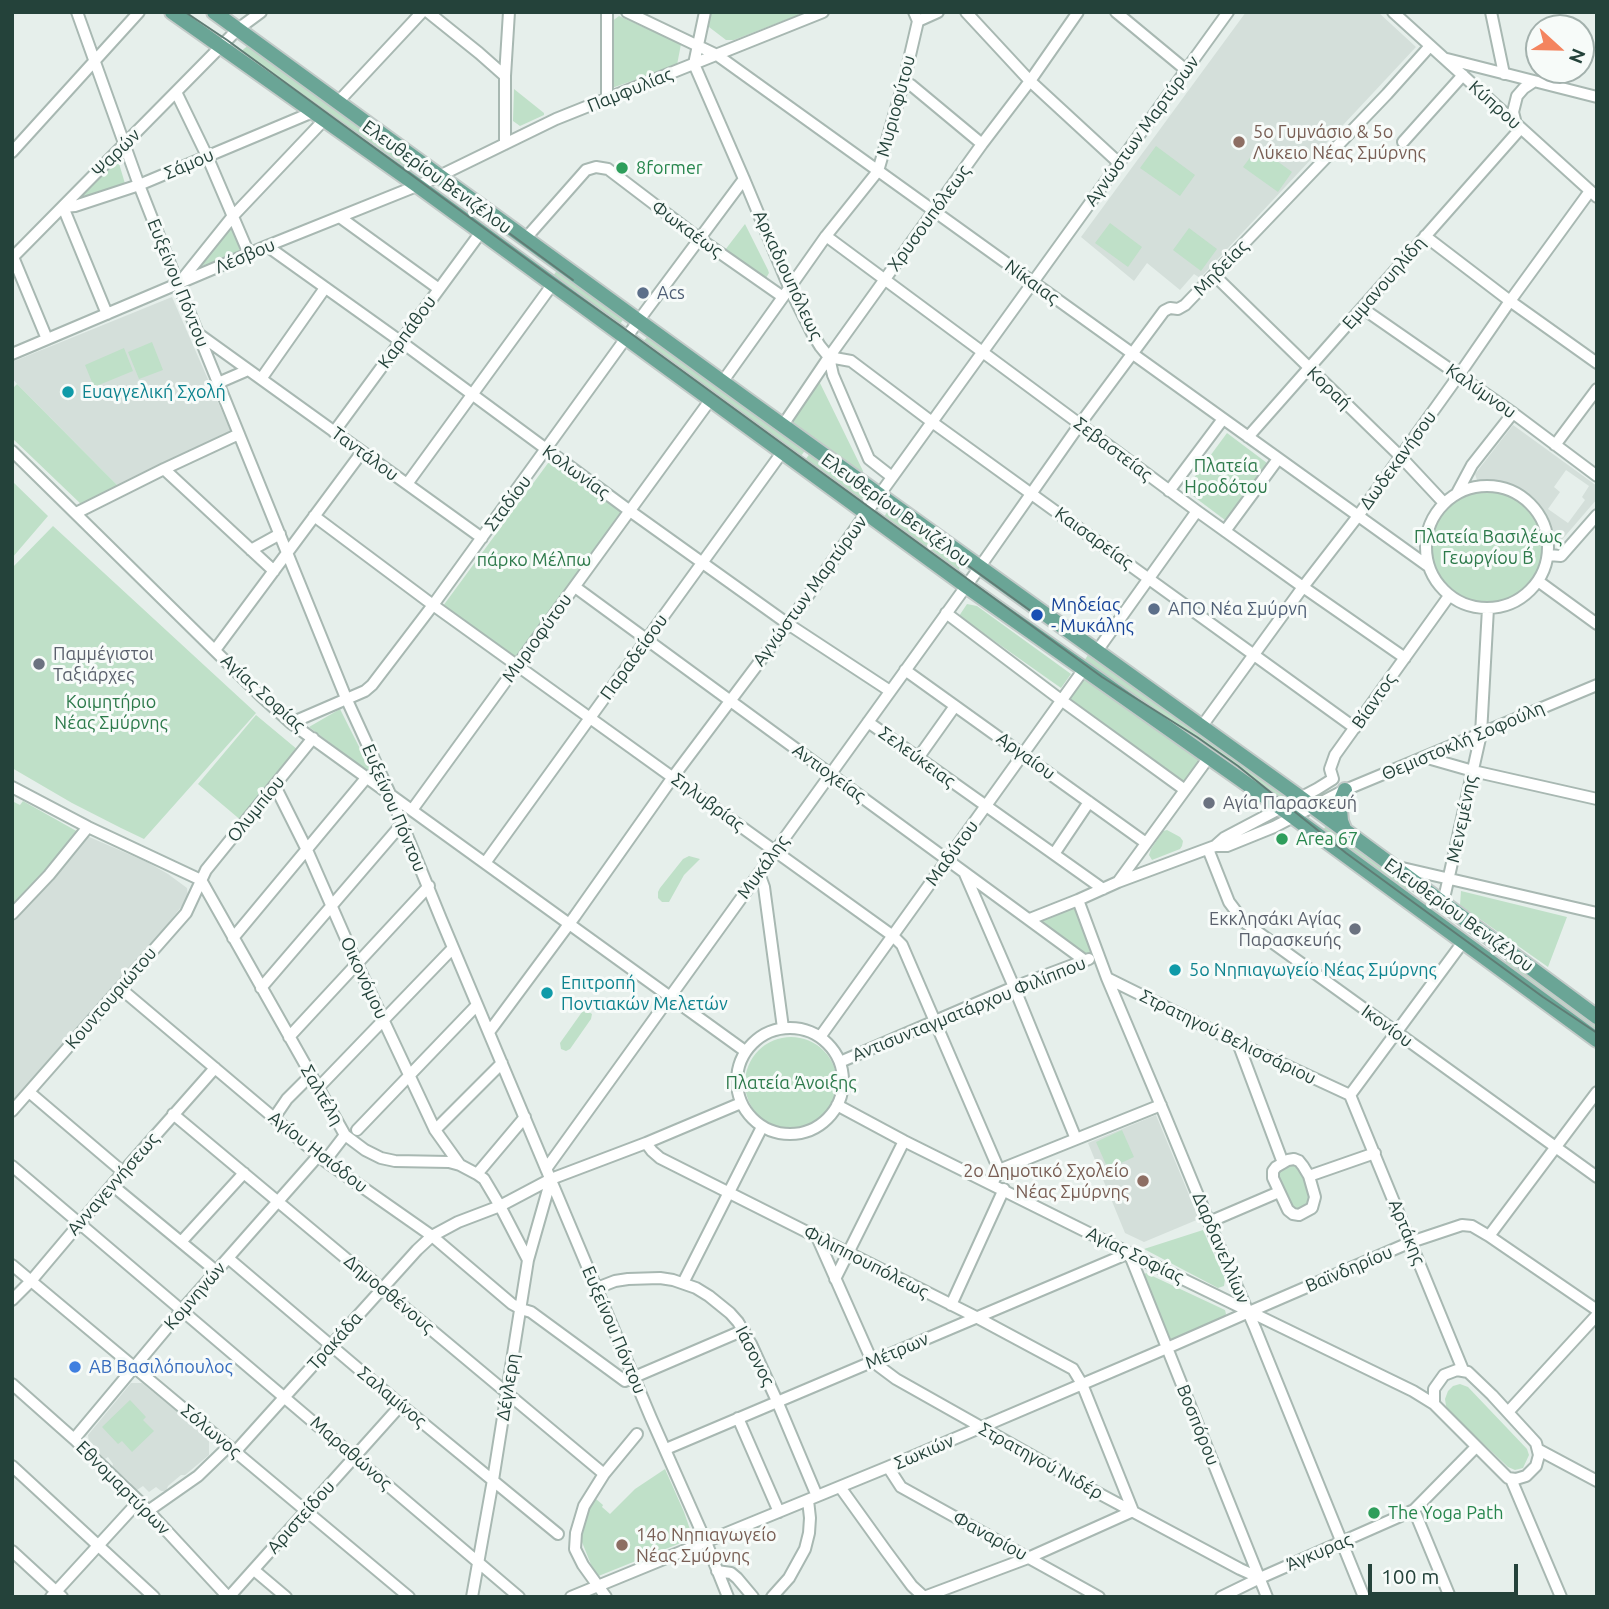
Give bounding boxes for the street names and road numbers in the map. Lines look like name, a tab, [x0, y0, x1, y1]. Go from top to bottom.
street label: Αγνώστων Μαρτύρων	[1080, 52, 1204, 210]
street label: Μυριοφύτου	[872, 53, 920, 159]
street label: Παμφυλίας	[584, 63, 676, 117]
street label: Κύπρου	[1464, 76, 1526, 134]
street label: Ελευθερίου Βενιζέλου	[358, 116, 516, 238]
street label: Ψαρών	[87, 124, 145, 182]
street label: Σάμου	[161, 144, 217, 184]
street label: Χρυσουπόλεως	[883, 161, 975, 275]
street label: Φωκαέως	[647, 196, 727, 262]
street label: Αρκαδιουπόλεως	[749, 207, 827, 343]
street label: Ευξείνου Πόντου	[142, 216, 214, 350]
street label: Εμμανουηλίδη	[1338, 232, 1430, 334]
street label: Λέσβου	[212, 234, 278, 278]
street label: Μηδείας	[1189, 236, 1253, 300]
street label: Νίκαιας	[1001, 255, 1063, 309]
street label: Καρπάθου	[373, 291, 441, 373]
street label: Καλύμνου	[1442, 359, 1520, 423]
street label: Κοραή	[1302, 362, 1356, 414]
street label: Δωδεκανήσου	[1355, 406, 1441, 514]
street label: Σεβαστείας	[1070, 413, 1156, 485]
street label: Ταντάλου	[327, 422, 403, 486]
street label: Κολωνίας	[538, 440, 614, 504]
street label: Ελευθερίου Βενιζέλου	[817, 449, 975, 571]
street label: Σταδίου	[480, 471, 536, 535]
street label: Καισαρείας	[1051, 502, 1137, 574]
street label: Αγνώστων Μαρτύρων	[748, 512, 872, 670]
street label: Μυριοφύτου	[498, 589, 576, 687]
street label: Παραδείσου	[596, 610, 672, 704]
street label: Αγίας Σοφίας	[217, 650, 309, 736]
street label: Βίαντος	[1347, 669, 1401, 733]
street label: Θεμιστοκλή Σοφούλη	[1378, 697, 1548, 785]
street label: Σελεύκειας	[874, 722, 960, 792]
street label: Αργαίου	[992, 728, 1060, 784]
street label: Αντιοχείας	[788, 739, 870, 807]
street label: Ευξείνου Πόντου	[357, 741, 431, 875]
street label: Σηλυβρίας	[667, 768, 749, 836]
street label: Ολυμπίου	[223, 771, 289, 847]
street label: Μενεμένης	[1442, 773, 1482, 865]
street label: Μαδύτου	[921, 816, 983, 890]
street label: Μυκάλης	[733, 831, 793, 903]
street label: Ελευθερίου Βενιζέλου	[1380, 854, 1538, 976]
street label: Οικονόμου	[336, 933, 392, 1023]
street label: Κουντουριώτου	[61, 943, 161, 1053]
street label: Αντισυνταγματάρχου Φιλίππου	[849, 952, 1089, 1066]
street label: Στρατηγού Βελισσάριου	[1136, 985, 1320, 1089]
street label: Ικονίου	[1357, 1000, 1417, 1052]
street label: Σαλτέλη	[296, 1061, 348, 1129]
street label: Αγίου Ησιόδου	[264, 1107, 372, 1197]
street label: Ανναγεννήσεως	[63, 1128, 163, 1240]
street label: Δαρδανελλίων	[1188, 1189, 1254, 1307]
street label: Αρτάκης	[1384, 1196, 1430, 1268]
street label: Φιλιππουπόλεως	[800, 1221, 932, 1303]
street label: Αγίας Σοφίας	[1083, 1222, 1187, 1288]
street label: Βαϊνδηρίου	[1302, 1241, 1396, 1297]
street label: Δημοσθένους	[340, 1250, 438, 1338]
street label: Κομνηνών	[160, 1258, 230, 1334]
street label: Ευξείνου Πόντου	[577, 1263, 651, 1397]
street label: Τρακάδα	[303, 1307, 367, 1375]
street label: Ιάσονος	[731, 1322, 779, 1390]
street label: Μέτρων	[862, 1328, 932, 1374]
street label: Δέγλερη	[492, 1352, 524, 1422]
street label: Σαλαμίνος	[353, 1362, 431, 1432]
street label: Βοσπόρου	[1172, 1381, 1224, 1469]
street label: Σόλωνος	[177, 1400, 245, 1462]
street label: Μαραθώνος	[306, 1412, 396, 1494]
street label: Στρατηγού Νιδέρ	[975, 1418, 1107, 1504]
street label: Σωκιών	[891, 1430, 957, 1474]
street label: Εθνομαρτύρων	[71, 1436, 175, 1540]
street label: Αριστείδου	[262, 1476, 340, 1558]
street label: Φαναρίου	[949, 1507, 1031, 1565]
street label: Άγκυρας	[1283, 1529, 1355, 1575]

